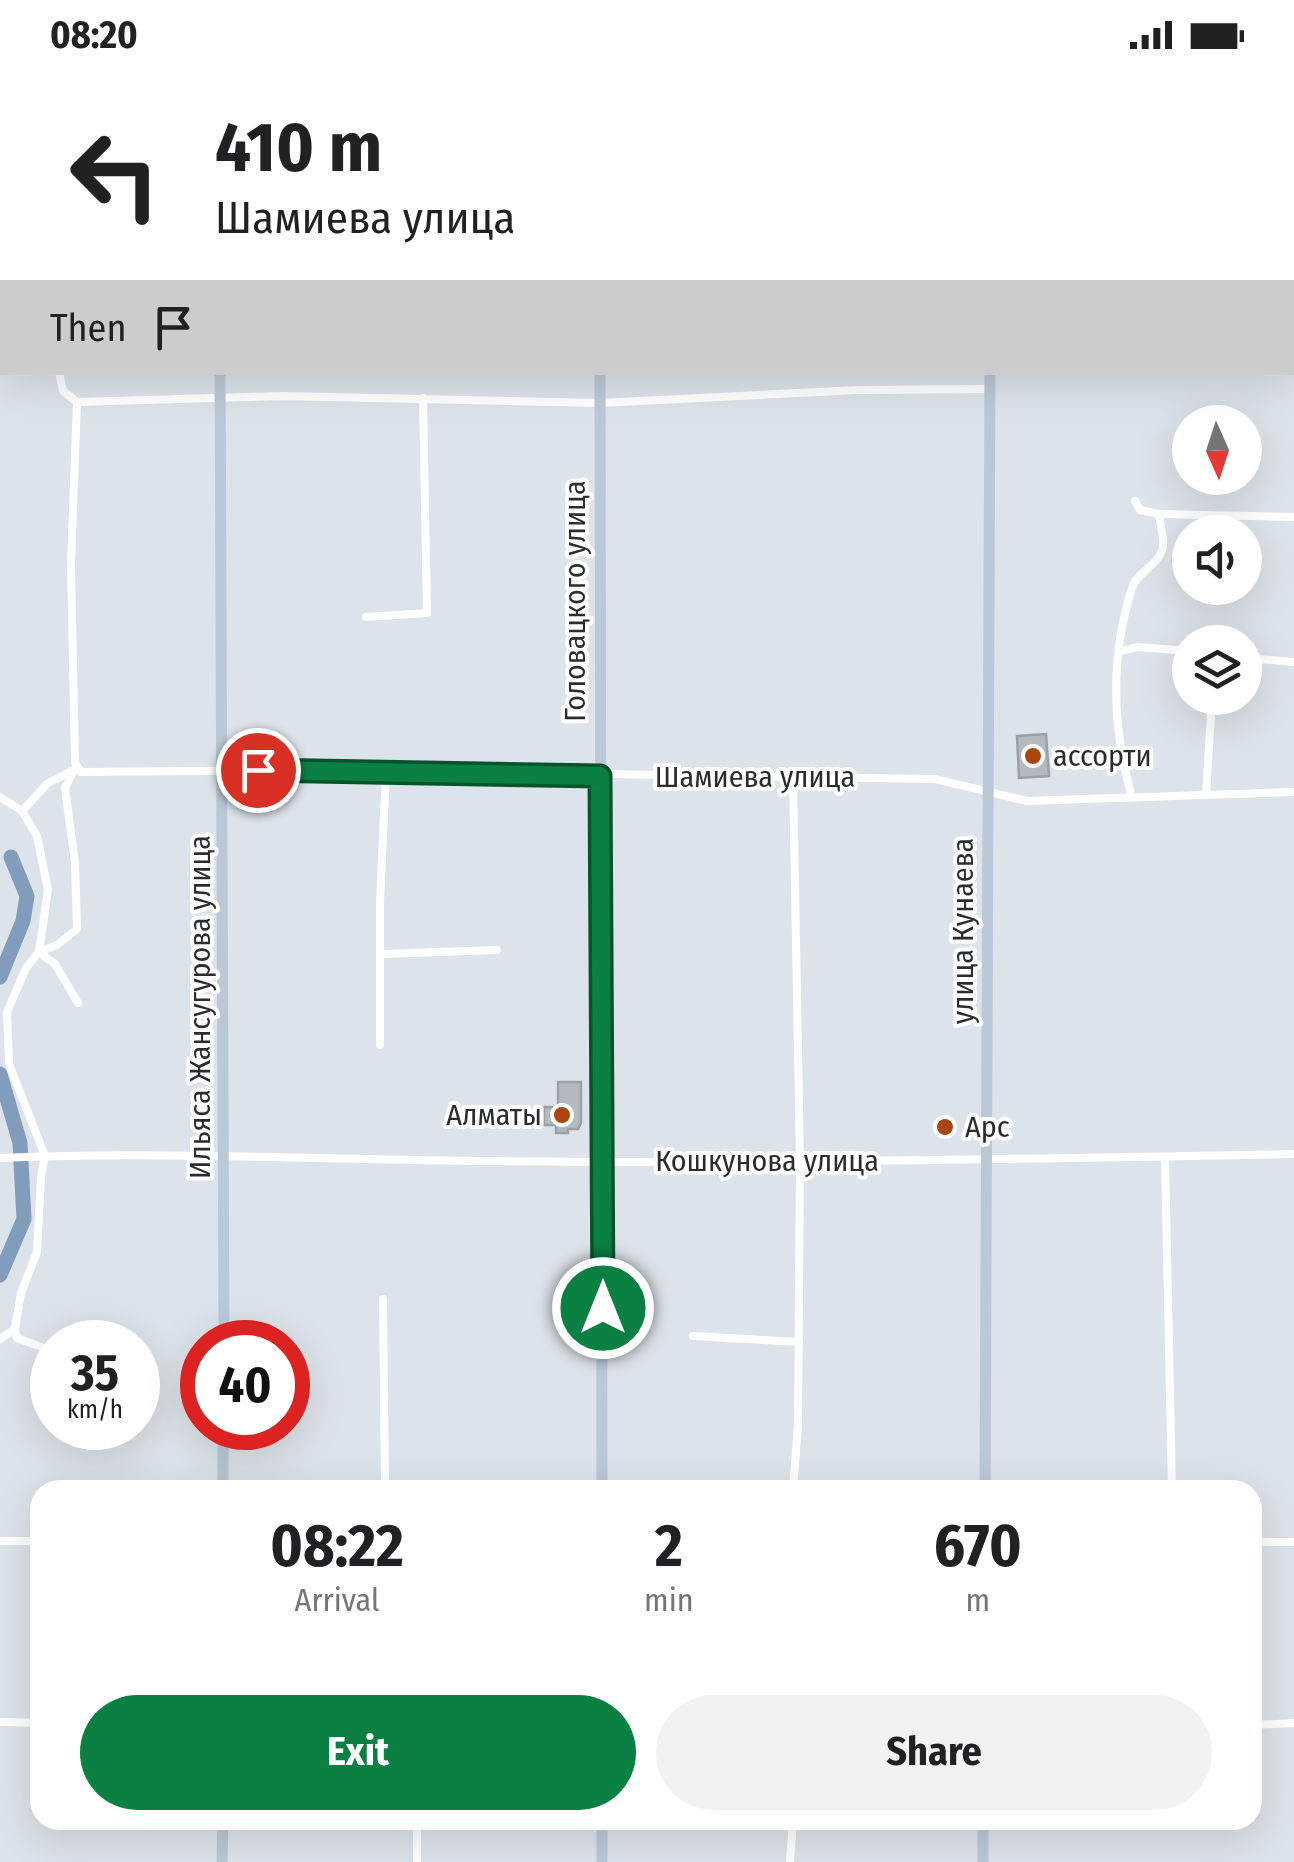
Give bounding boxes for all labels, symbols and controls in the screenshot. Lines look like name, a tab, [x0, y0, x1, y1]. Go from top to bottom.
text: 08:20	[50, 12, 138, 58]
text: 410 m	[215, 106, 382, 190]
icon: left	[50, 110, 180, 240]
text: Шамиева улица	[215, 191, 515, 245]
icon: arrive	[146, 300, 201, 355]
text: Then	[50, 305, 126, 351]
north arrow	[1172, 405, 1262, 495]
map controls	[1172, 405, 1262, 715]
street label: Головацкого улица	[557, 480, 593, 722]
button: sound	[1172, 515, 1262, 605]
button: layers	[1172, 625, 1262, 715]
pin	[216, 728, 301, 813]
place label: ассорти	[1053, 738, 1152, 774]
icon: arrive	[231, 743, 286, 798]
marker: ассорти	[1022, 745, 1044, 767]
street label: Шамиева улица	[655, 759, 855, 795]
street label: Ильяса Жансугурова улица	[182, 835, 218, 1179]
street label: улица Кунаева	[945, 838, 981, 1024]
place label: Алматы	[446, 1097, 542, 1133]
marker: Алматы	[551, 1104, 573, 1126]
place label: Арс	[965, 1109, 1010, 1145]
marker: Арс	[934, 1116, 956, 1138]
street label: Кошкунова улица	[655, 1143, 879, 1179]
position arrow	[551, 1256, 655, 1360]
speed limit sign: 40	[180, 1320, 310, 1450]
text: 35	[71, 1343, 119, 1403]
text: km/h	[67, 1395, 123, 1425]
text: 08:22	[270, 1510, 404, 1582]
text: 2	[655, 1510, 683, 1582]
text: 670	[934, 1510, 1022, 1582]
text: Arrival	[295, 1581, 379, 1619]
text: min	[644, 1581, 694, 1619]
text: m	[965, 1581, 990, 1619]
button: Exit	[80, 1695, 636, 1810]
button: Share	[656, 1695, 1212, 1810]

